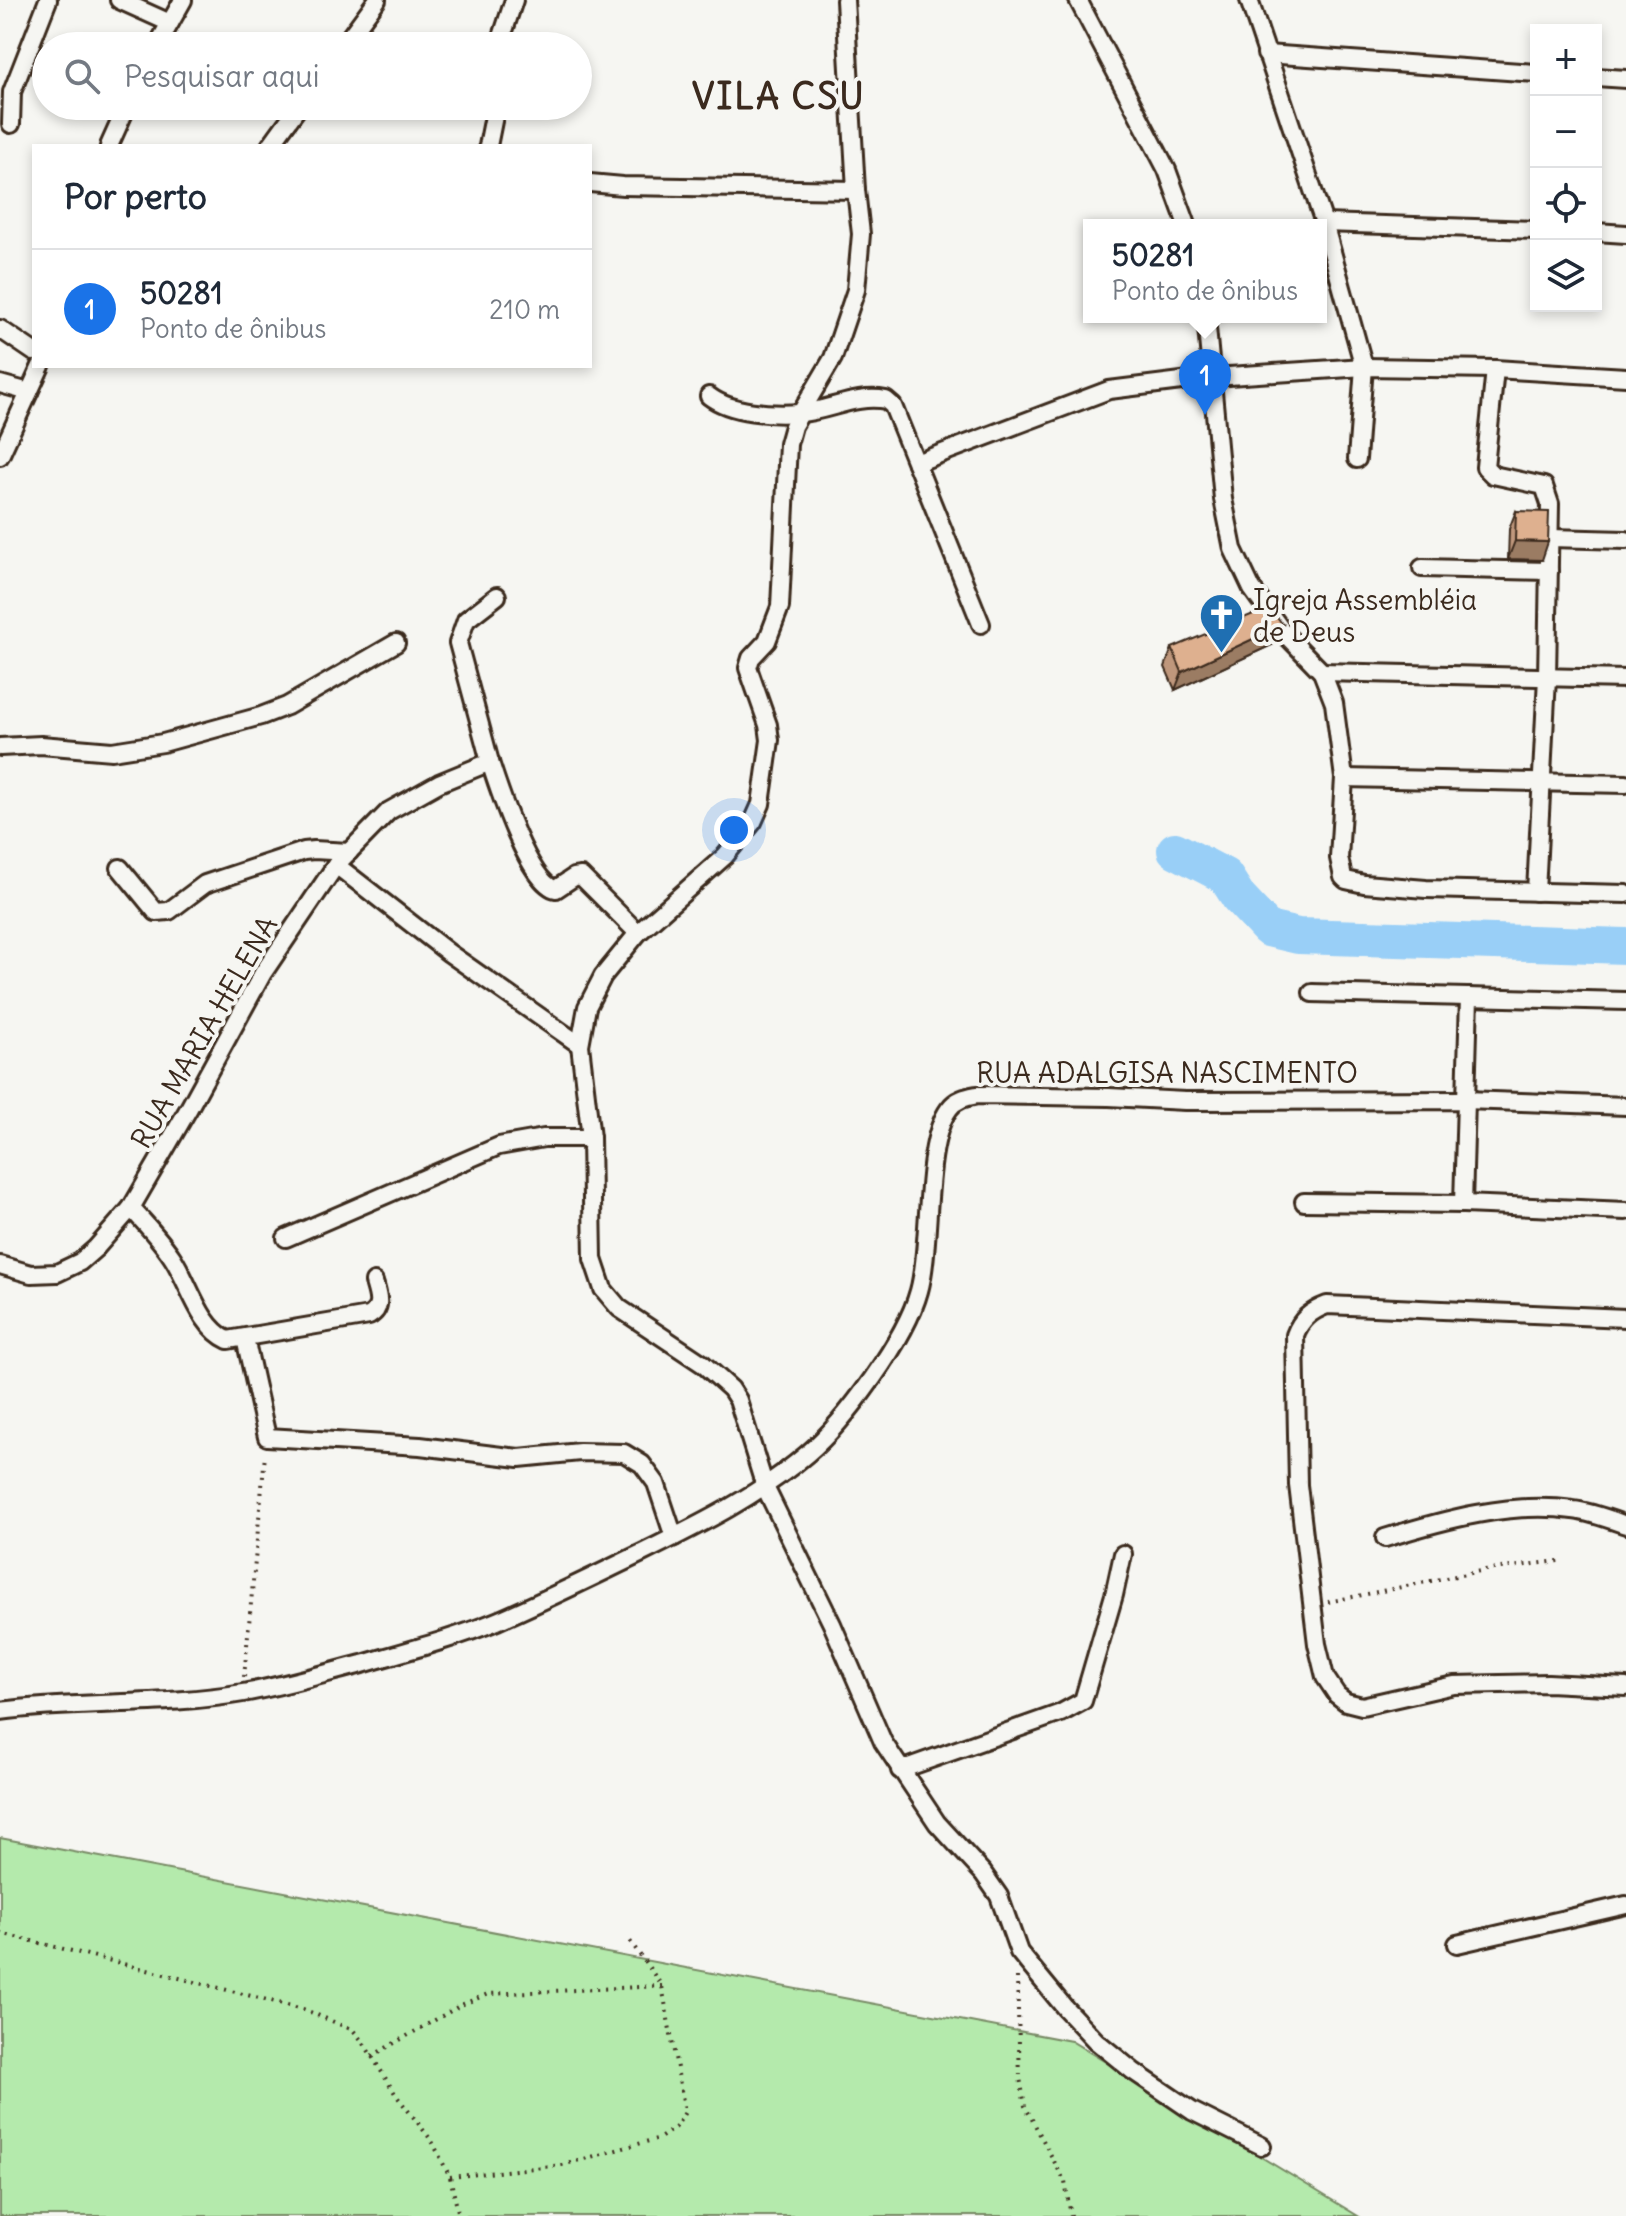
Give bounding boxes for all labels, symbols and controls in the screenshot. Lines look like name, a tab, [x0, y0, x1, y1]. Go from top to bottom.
map controls	[1530, 24, 1602, 312]
button: +	[1530, 24, 1602, 96]
search box	[32, 32, 592, 120]
icon: search	[60, 54, 104, 98]
text: Pesquisar aqui	[124, 57, 320, 95]
district label: VILA CSU	[692, 74, 866, 119]
button: −	[1530, 96, 1602, 168]
button: locate	[1530, 168, 1602, 240]
text: Por perto	[64, 175, 207, 218]
popup	[1083, 219, 1327, 323]
text: 50281	[1112, 236, 1194, 274]
button: layers	[1530, 240, 1602, 312]
text: 50281	[140, 274, 223, 312]
text: Ponto de ônibus	[1112, 274, 1298, 307]
text: 1	[85, 293, 95, 326]
text: 210 m	[489, 293, 560, 326]
text: Ponto de ônibus	[140, 312, 326, 345]
pin: 1	[1179, 349, 1231, 415]
place label: Igreja Assembléia de Deus	[1253, 582, 1477, 650]
church icon: Igreja Assembléia de Deus	[1198, 592, 1246, 655]
your location	[714, 810, 754, 850]
street label: RUA MARIA HELENA	[123, 909, 285, 1155]
street label: RUA ADALGISA NASCIMENTO	[976, 1055, 1358, 1091]

